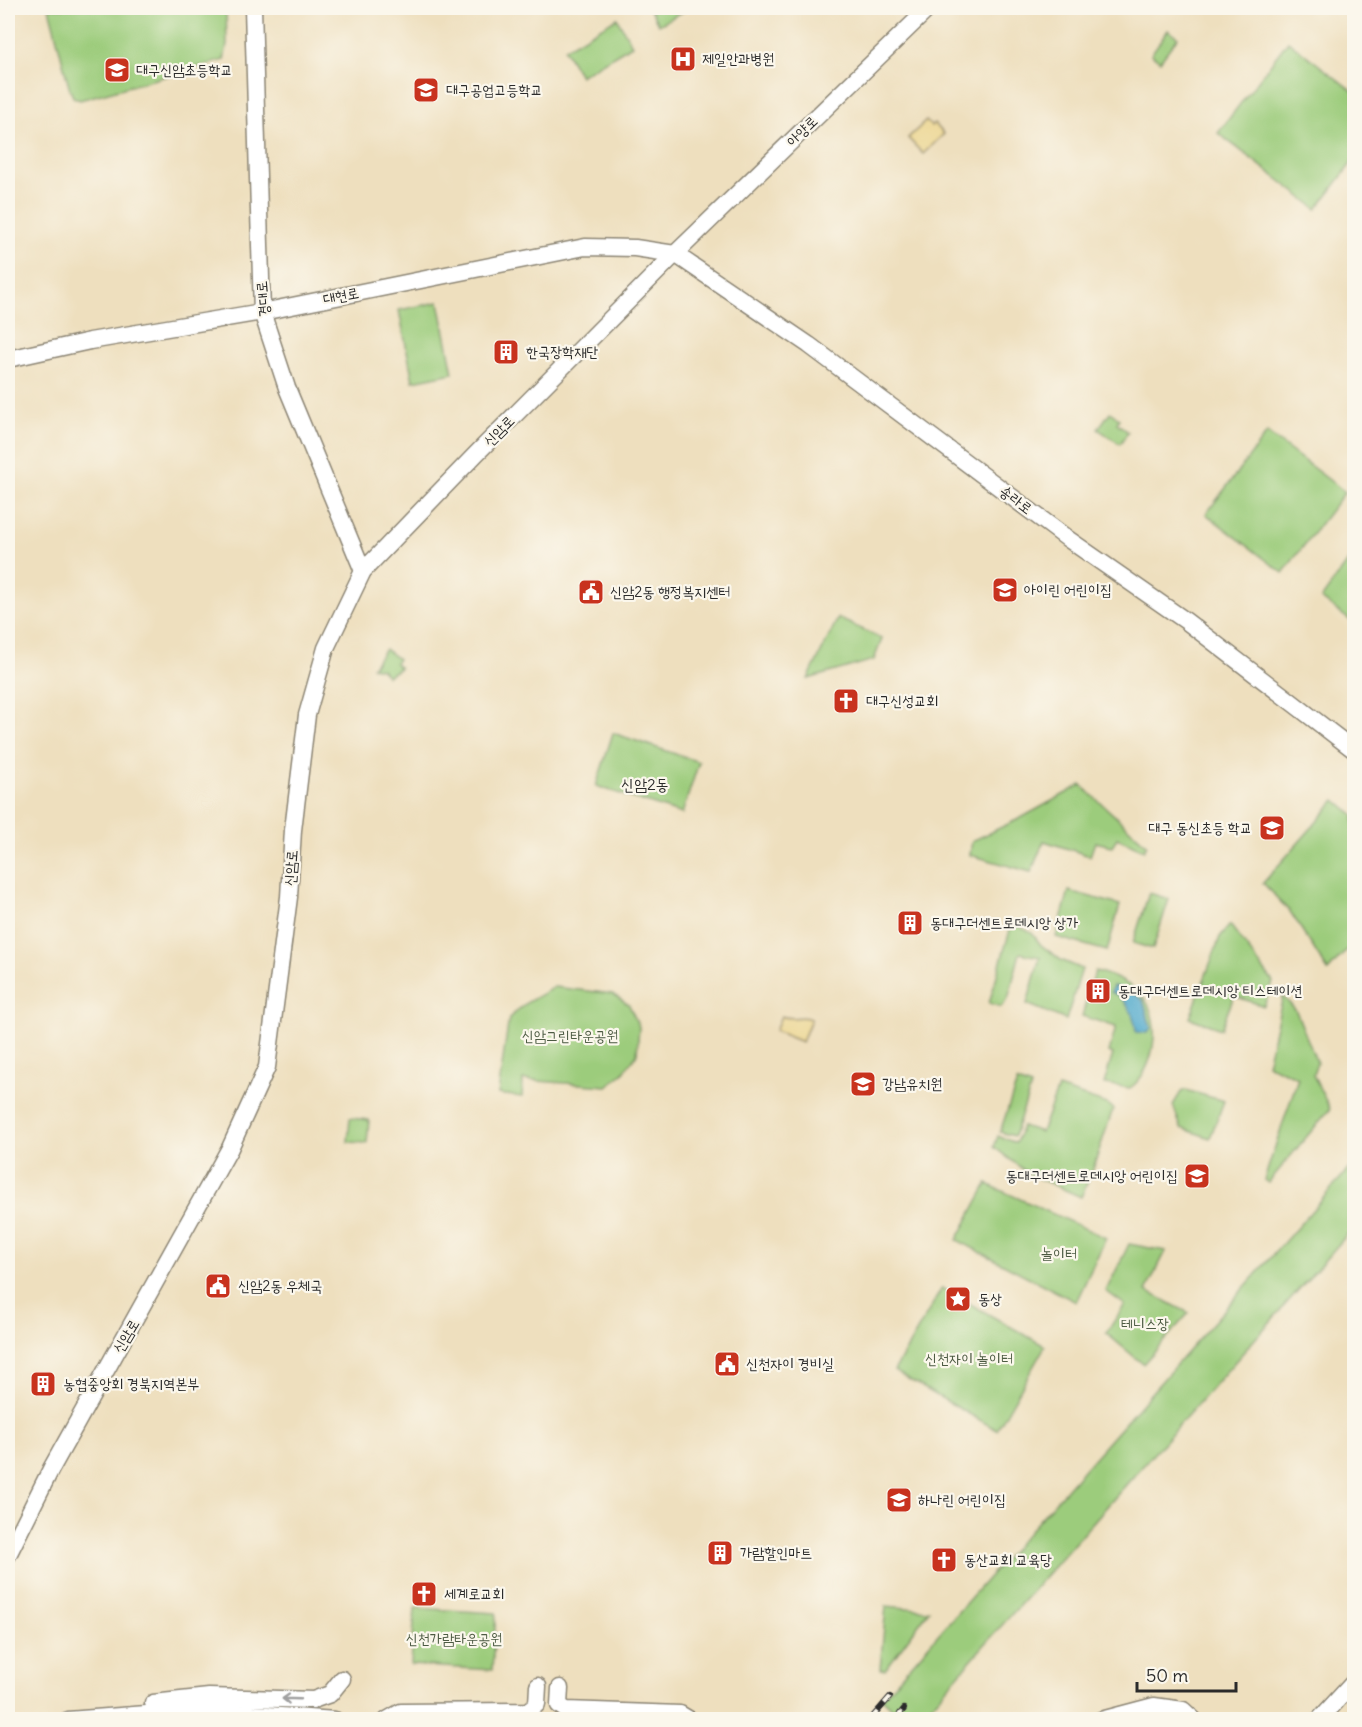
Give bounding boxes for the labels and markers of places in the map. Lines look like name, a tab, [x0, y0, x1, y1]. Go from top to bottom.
hospital icon: 제일안과병원	[668, 44, 698, 74]
place label: 제일안과병원	[702, 49, 774, 68]
school or university icon: 대구신암초등학교	[102, 55, 132, 85]
place label: 대구신암초등학교	[136, 60, 233, 79]
school or university icon: 대구공업고등학교	[411, 75, 441, 105]
place label: 대구공업고등학교	[446, 80, 543, 99]
building icon: 한국장학재단	[491, 337, 521, 367]
place label: 한국장학재단	[526, 342, 598, 361]
school or university icon: 아이린 어린이집	[990, 575, 1020, 605]
public building icon: 신암2동 행정복지센터	[576, 577, 606, 607]
place label: 아이린 어린이집	[1024, 580, 1112, 599]
place label: 신암2동 행정복지센터	[610, 582, 730, 601]
church icon: 대구신성교회	[831, 686, 861, 716]
place label: 대구신성교회	[866, 691, 938, 710]
school or university icon: 대구 동신초등 학교	[1257, 813, 1287, 843]
place label: 대구 동신초등 학교	[1148, 818, 1252, 837]
building icon: 동대구더센트로데시앙 상가	[895, 908, 925, 938]
place label: 동대구더센트로데시앙 상가	[930, 913, 1078, 932]
building icon: 동대구더센트로데시앙 티스테이션	[1083, 976, 1113, 1006]
place label: 동대구더센트로데시앙 티스테이션	[1118, 981, 1303, 1000]
school or university icon: 강남유치원	[848, 1069, 878, 1099]
place label: 강남유치원	[882, 1074, 942, 1093]
school or university icon: 동대구더센트로데시앙 어린이집	[1182, 1161, 1212, 1191]
place label: 동대구더센트로데시앙 어린이집	[1005, 1166, 1178, 1185]
public building icon: 신암2동 우체국	[203, 1271, 233, 1301]
place label: 신암2동 우체국	[238, 1276, 322, 1295]
place icon: 동상	[943, 1284, 973, 1314]
place label: 동상	[978, 1289, 1002, 1308]
public building icon: 신천자이 경비실	[712, 1349, 742, 1379]
place label: 신천자이 경비실	[746, 1354, 834, 1373]
building icon: 농협중앙회 경북지역본부	[28, 1369, 58, 1399]
place label: 농협중앙회 경북지역본부	[63, 1374, 199, 1393]
school or university icon: 하나린 어린이집	[884, 1485, 914, 1515]
place label: 하나린 어린이집	[918, 1490, 1006, 1509]
building icon: 가람할인마트	[705, 1538, 735, 1568]
place label: 가람할인마트	[740, 1543, 812, 1562]
church icon: 동산교회 교육당	[929, 1545, 959, 1575]
place label: 동산교회 교육당	[964, 1550, 1052, 1569]
church icon: 세계로교회	[409, 1579, 439, 1609]
place label: 세계로교회	[444, 1584, 504, 1603]

